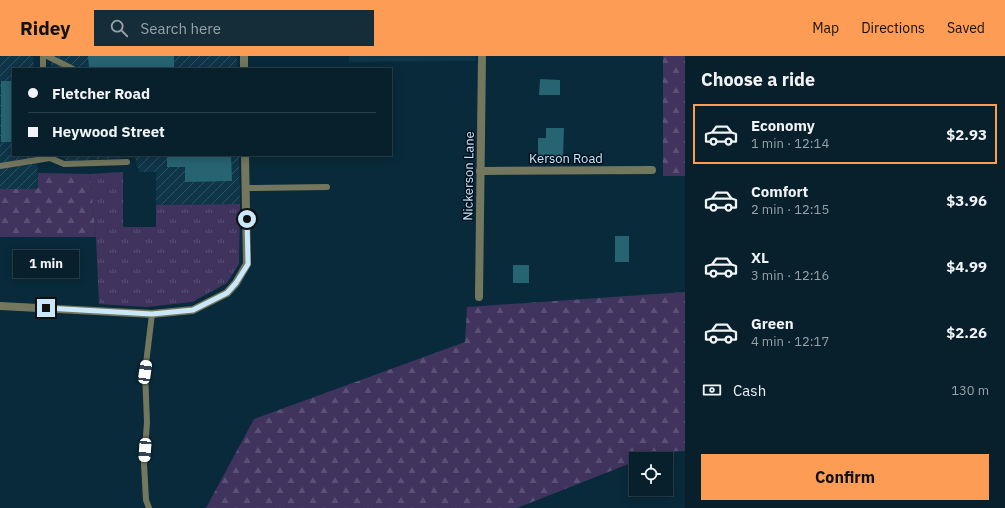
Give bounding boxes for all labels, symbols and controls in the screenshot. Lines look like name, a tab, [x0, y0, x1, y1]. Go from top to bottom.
search box	[94, 10, 374, 46]
text: Ridey	[20, 16, 70, 40]
icon: search	[108, 17, 130, 39]
text: Search here	[140, 19, 221, 38]
text: Map	[812, 19, 839, 37]
text: Directions	[861, 19, 925, 37]
text: Saved	[947, 19, 985, 37]
text: Choose a ride	[701, 68, 815, 91]
text: Fletcher Road	[52, 84, 150, 103]
icon: car	[703, 116, 739, 152]
text: Economy	[751, 116, 815, 135]
text: Heywood Street	[52, 122, 165, 141]
text: $2.93	[946, 125, 987, 144]
street label: Nickerson Lane	[459, 131, 478, 221]
text: 1 min · 12:14	[751, 135, 829, 152]
street label: Kerson Road	[529, 150, 603, 167]
icon: car	[703, 182, 739, 218]
text: Comfort	[751, 182, 808, 201]
text: $3.96	[946, 191, 987, 210]
text: 2 min · 12:15	[751, 201, 829, 218]
route start	[238, 210, 256, 228]
icon: car	[703, 248, 739, 284]
text: XL	[751, 248, 769, 267]
callout: 1 min	[13, 250, 79, 278]
text: 1 min	[29, 255, 63, 272]
text: $4.99	[946, 257, 987, 276]
text: 3 min · 12:16	[751, 267, 829, 284]
route end	[37, 299, 55, 317]
icon: car	[703, 314, 739, 350]
text: Green	[751, 314, 794, 333]
text: $2.26	[946, 323, 987, 342]
text: 4 min · 12:17	[751, 333, 829, 350]
car	[137, 359, 153, 385]
icon: cash	[701, 379, 723, 401]
text: Cash	[733, 381, 766, 400]
text: 130 m	[951, 382, 989, 399]
car	[138, 438, 152, 462]
map controls	[629, 452, 673, 496]
button: locate	[629, 452, 673, 496]
button: Confirm	[701, 454, 989, 500]

